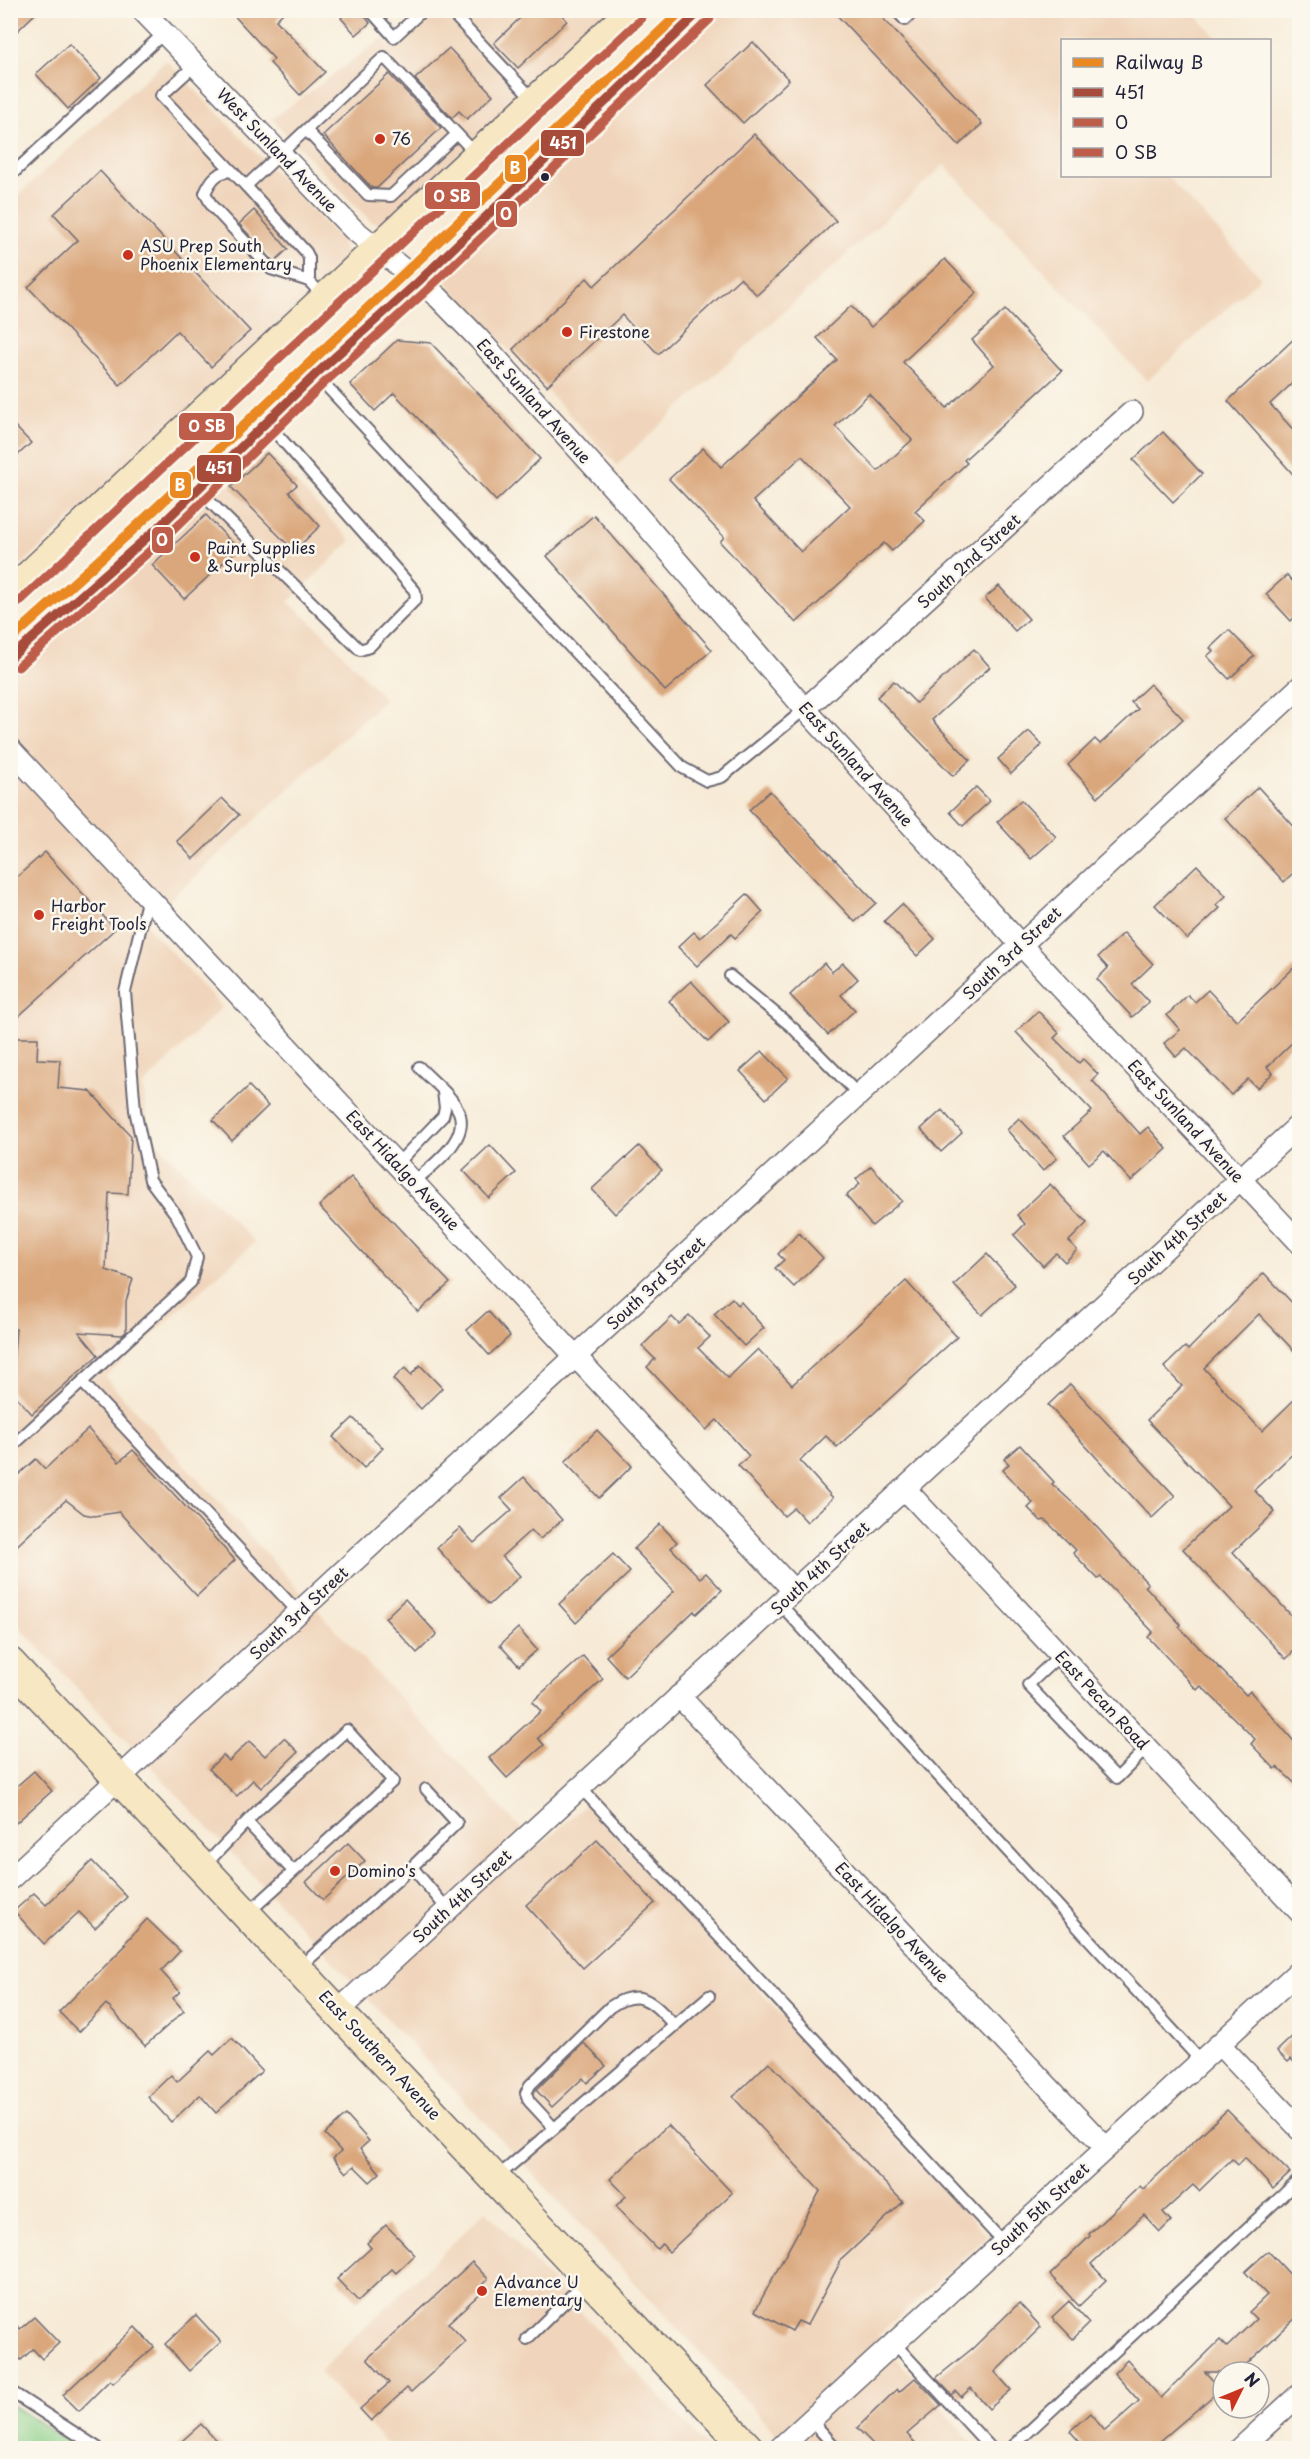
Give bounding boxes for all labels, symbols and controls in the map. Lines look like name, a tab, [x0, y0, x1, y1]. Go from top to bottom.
legend	[1061, 39, 1271, 177]
text: Railway B	[1115, 48, 1203, 75]
text: 451	[1115, 78, 1144, 105]
street label: West Sunland Avenue	[212, 82, 344, 217]
text: 0	[1115, 108, 1128, 135]
place label: 76	[392, 126, 411, 150]
line badge: 451	[540, 129, 585, 157]
text: 451	[549, 130, 577, 154]
marker: 76	[373, 132, 387, 146]
text: 0 SB	[1115, 138, 1157, 165]
line badge: B	[504, 154, 527, 183]
text: B	[510, 155, 521, 179]
unlabelled marker	[539, 171, 551, 183]
line badge: 0 SB	[424, 181, 481, 210]
text: 0 SB	[433, 183, 471, 207]
line badge: 0	[495, 200, 518, 228]
text: 0	[500, 201, 512, 225]
place label: ASU Prep South Phoenix Elementary	[140, 233, 292, 275]
marker: ASU Prep South Phoenix Elementary	[121, 248, 135, 262]
place label: Firestone	[579, 319, 650, 343]
marker: Firestone	[560, 325, 574, 339]
street label: East Sunland Avenue	[472, 333, 598, 468]
line badge: 0 SB	[178, 412, 235, 441]
text: 0 SB	[188, 413, 226, 437]
line badge: 451	[196, 454, 242, 483]
text: 451	[205, 455, 233, 479]
line badge: B	[169, 471, 192, 499]
text: B	[175, 472, 186, 496]
street label: South 2nd Street	[911, 507, 1026, 613]
line badge: 0	[151, 526, 174, 554]
text: 0	[156, 527, 168, 551]
place label: Paint Supplies & Surplus	[207, 535, 315, 577]
marker: Paint Supplies & Surplus	[188, 550, 202, 564]
street label: East Sunland Avenue	[794, 696, 920, 831]
place label: Harbor Freight Tools	[51, 893, 147, 935]
street label: South 3rd Street	[957, 900, 1066, 1004]
marker: Harbor Freight Tools	[32, 908, 46, 922]
street label: East Sunland Avenue	[1123, 1053, 1250, 1187]
street label: East Hidalgo Avenue	[341, 1104, 466, 1235]
street label: South 4th Street	[1121, 1185, 1231, 1290]
street label: South 3rd Street	[601, 1230, 710, 1334]
street label: South 4th Street	[764, 1515, 874, 1620]
street label: South 3rd Street	[244, 1560, 353, 1664]
street label: East Pecan Road	[1050, 1644, 1155, 1754]
street label: South 4th Street	[406, 1843, 516, 1948]
street label: East Hidalgo Avenue	[830, 1856, 955, 1987]
place label: Domino's	[347, 1858, 416, 1882]
marker: Domino's	[328, 1864, 342, 1878]
street label: East Southern Avenue	[314, 1984, 448, 2125]
street label: South 5th Street	[985, 2156, 1094, 2260]
place label: Advance U Elementary	[494, 2269, 583, 2311]
marker: Advance U Elementary	[475, 2284, 489, 2298]
north arrow	[1211, 2360, 1271, 2420]
text: N	[1240, 2366, 1266, 2392]

